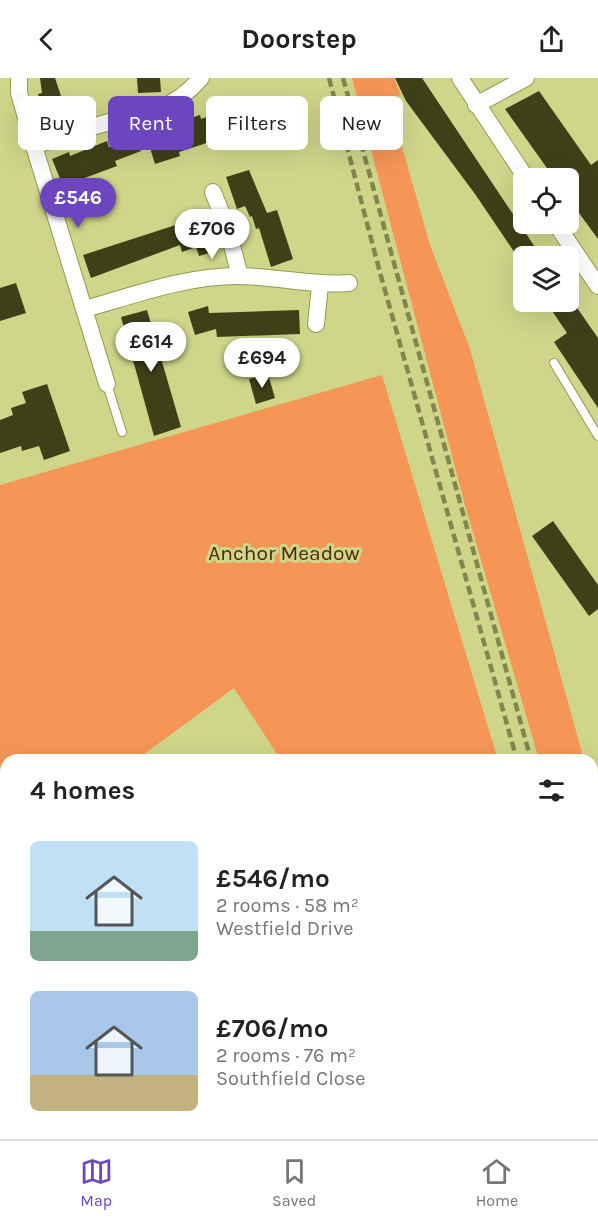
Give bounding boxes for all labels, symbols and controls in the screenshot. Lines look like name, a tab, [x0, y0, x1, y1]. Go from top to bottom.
icon: back	[30, 23, 63, 56]
text: Doorstep	[241, 23, 357, 55]
icon: share	[535, 23, 568, 56]
chip: Buy	[18, 96, 96, 150]
chip: Rent	[108, 96, 194, 150]
chip: Filters	[206, 96, 308, 150]
chip: New	[320, 96, 403, 150]
map controls	[513, 168, 579, 312]
button: locate	[513, 168, 579, 234]
pin: £546	[42, 178, 114, 229]
text: £546	[54, 186, 102, 209]
pin: £706	[176, 209, 248, 260]
text: £706	[189, 217, 235, 240]
button: layers	[513, 246, 579, 312]
pin: £614	[115, 322, 187, 373]
text: £614	[129, 330, 173, 353]
pin: £694	[226, 338, 298, 389]
text: £694	[238, 346, 286, 369]
park label: Anchor Meadow	[208, 541, 360, 565]
icon: filters	[535, 774, 568, 807]
text: 4 homes	[30, 775, 135, 806]
text: £546/mo	[216, 863, 330, 894]
icon: home	[78, 865, 150, 937]
text: 2 rooms · 58 m²	[216, 894, 359, 917]
text: Westfield Drive	[216, 917, 354, 940]
text: £706/mo	[216, 1013, 328, 1044]
icon: home	[78, 1015, 150, 1087]
text: 2 rooms · 76 m²	[216, 1044, 356, 1067]
text: Southfield Close	[216, 1067, 366, 1090]
tab: Map	[80, 1155, 113, 1210]
tab: Saved	[272, 1155, 316, 1210]
tab: Home	[476, 1155, 518, 1210]

